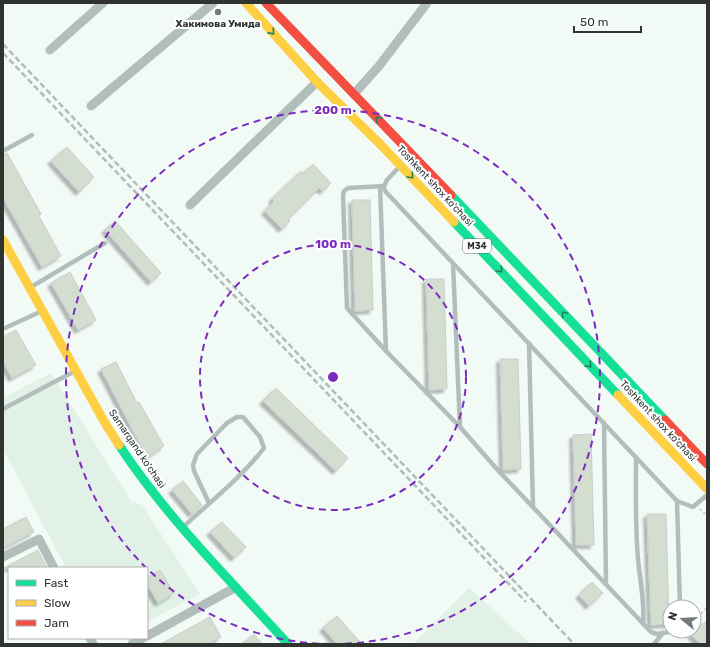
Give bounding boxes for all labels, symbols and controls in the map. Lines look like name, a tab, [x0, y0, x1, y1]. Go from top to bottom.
marker: Хакимова Умида	[213, 7, 223, 17]
scale bar	[574, 8, 641, 34]
text: 50 m	[580, 15, 608, 29]
place label: Хакимова Умида	[176, 18, 261, 30]
one-way arrow	[267, 27, 274, 35]
text: 200 m	[314, 103, 352, 117]
one-way arrow	[375, 116, 383, 124]
street label: Toshkent shox ko'chasi	[394, 143, 476, 229]
one-way arrow	[406, 171, 413, 179]
text: 100 m	[315, 237, 351, 251]
road number: M34	[463, 239, 491, 253]
one-way arrow	[495, 265, 503, 273]
one-way arrow	[562, 311, 569, 319]
one-way arrow	[585, 360, 592, 368]
centre of rings	[326, 370, 340, 384]
street label: Toshkent shox ko'chasi	[617, 378, 699, 464]
street label: Samarqand ko'chasi	[106, 407, 168, 491]
legend	[8, 567, 148, 639]
text: Fast	[44, 576, 68, 590]
text: Slow	[44, 596, 71, 610]
north arrow	[662, 599, 702, 639]
text: N	[666, 610, 680, 622]
text: Jam	[44, 616, 69, 630]

